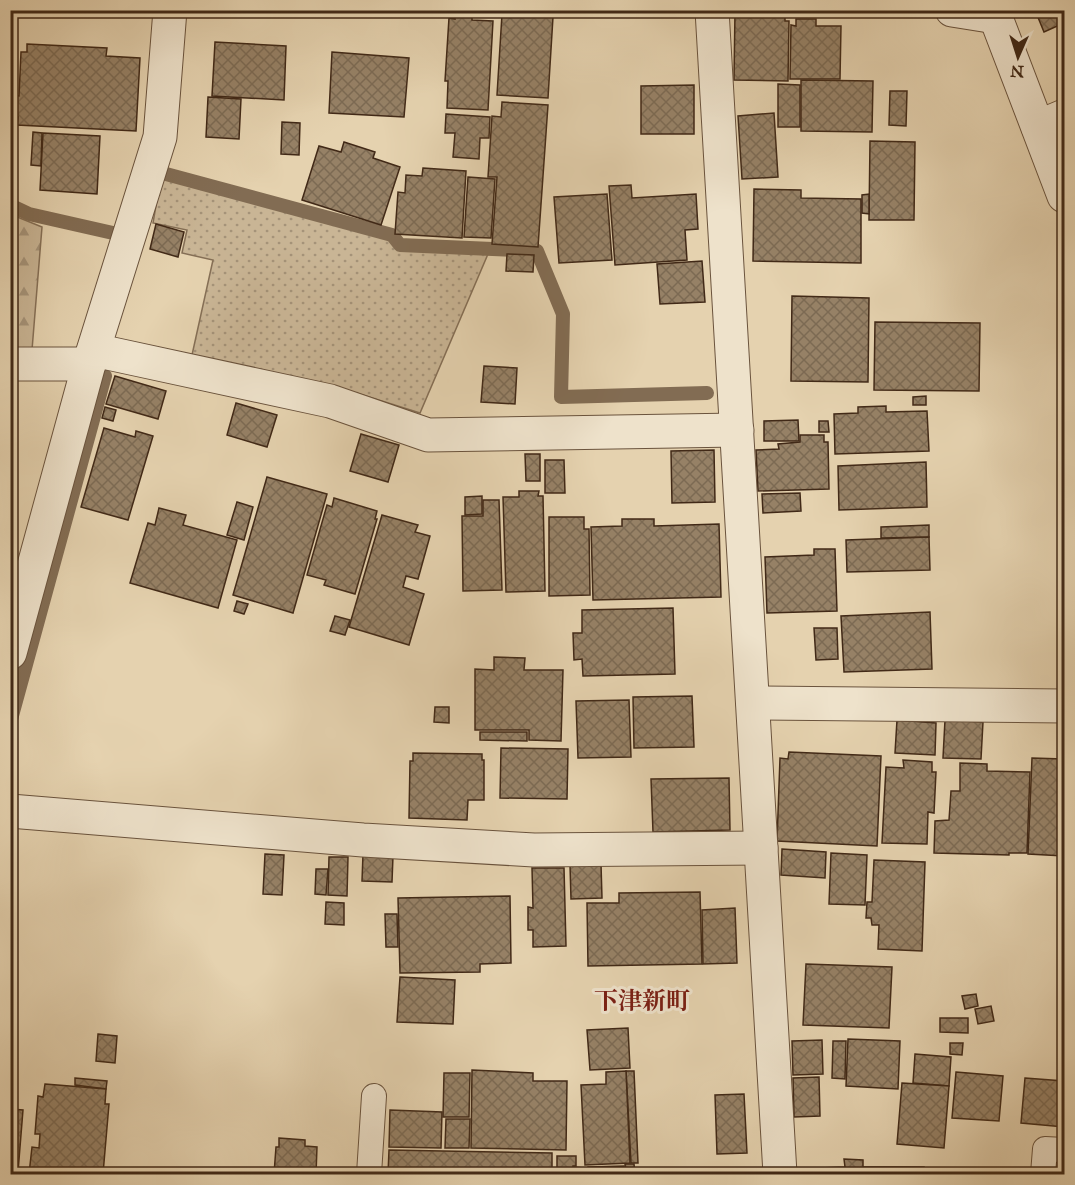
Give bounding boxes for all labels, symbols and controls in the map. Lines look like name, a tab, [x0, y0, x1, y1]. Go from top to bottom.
north arrow	[988, 27, 1048, 87]
text: N	[1010, 62, 1025, 81]
district label: 下津新町	[594, 986, 690, 1016]

